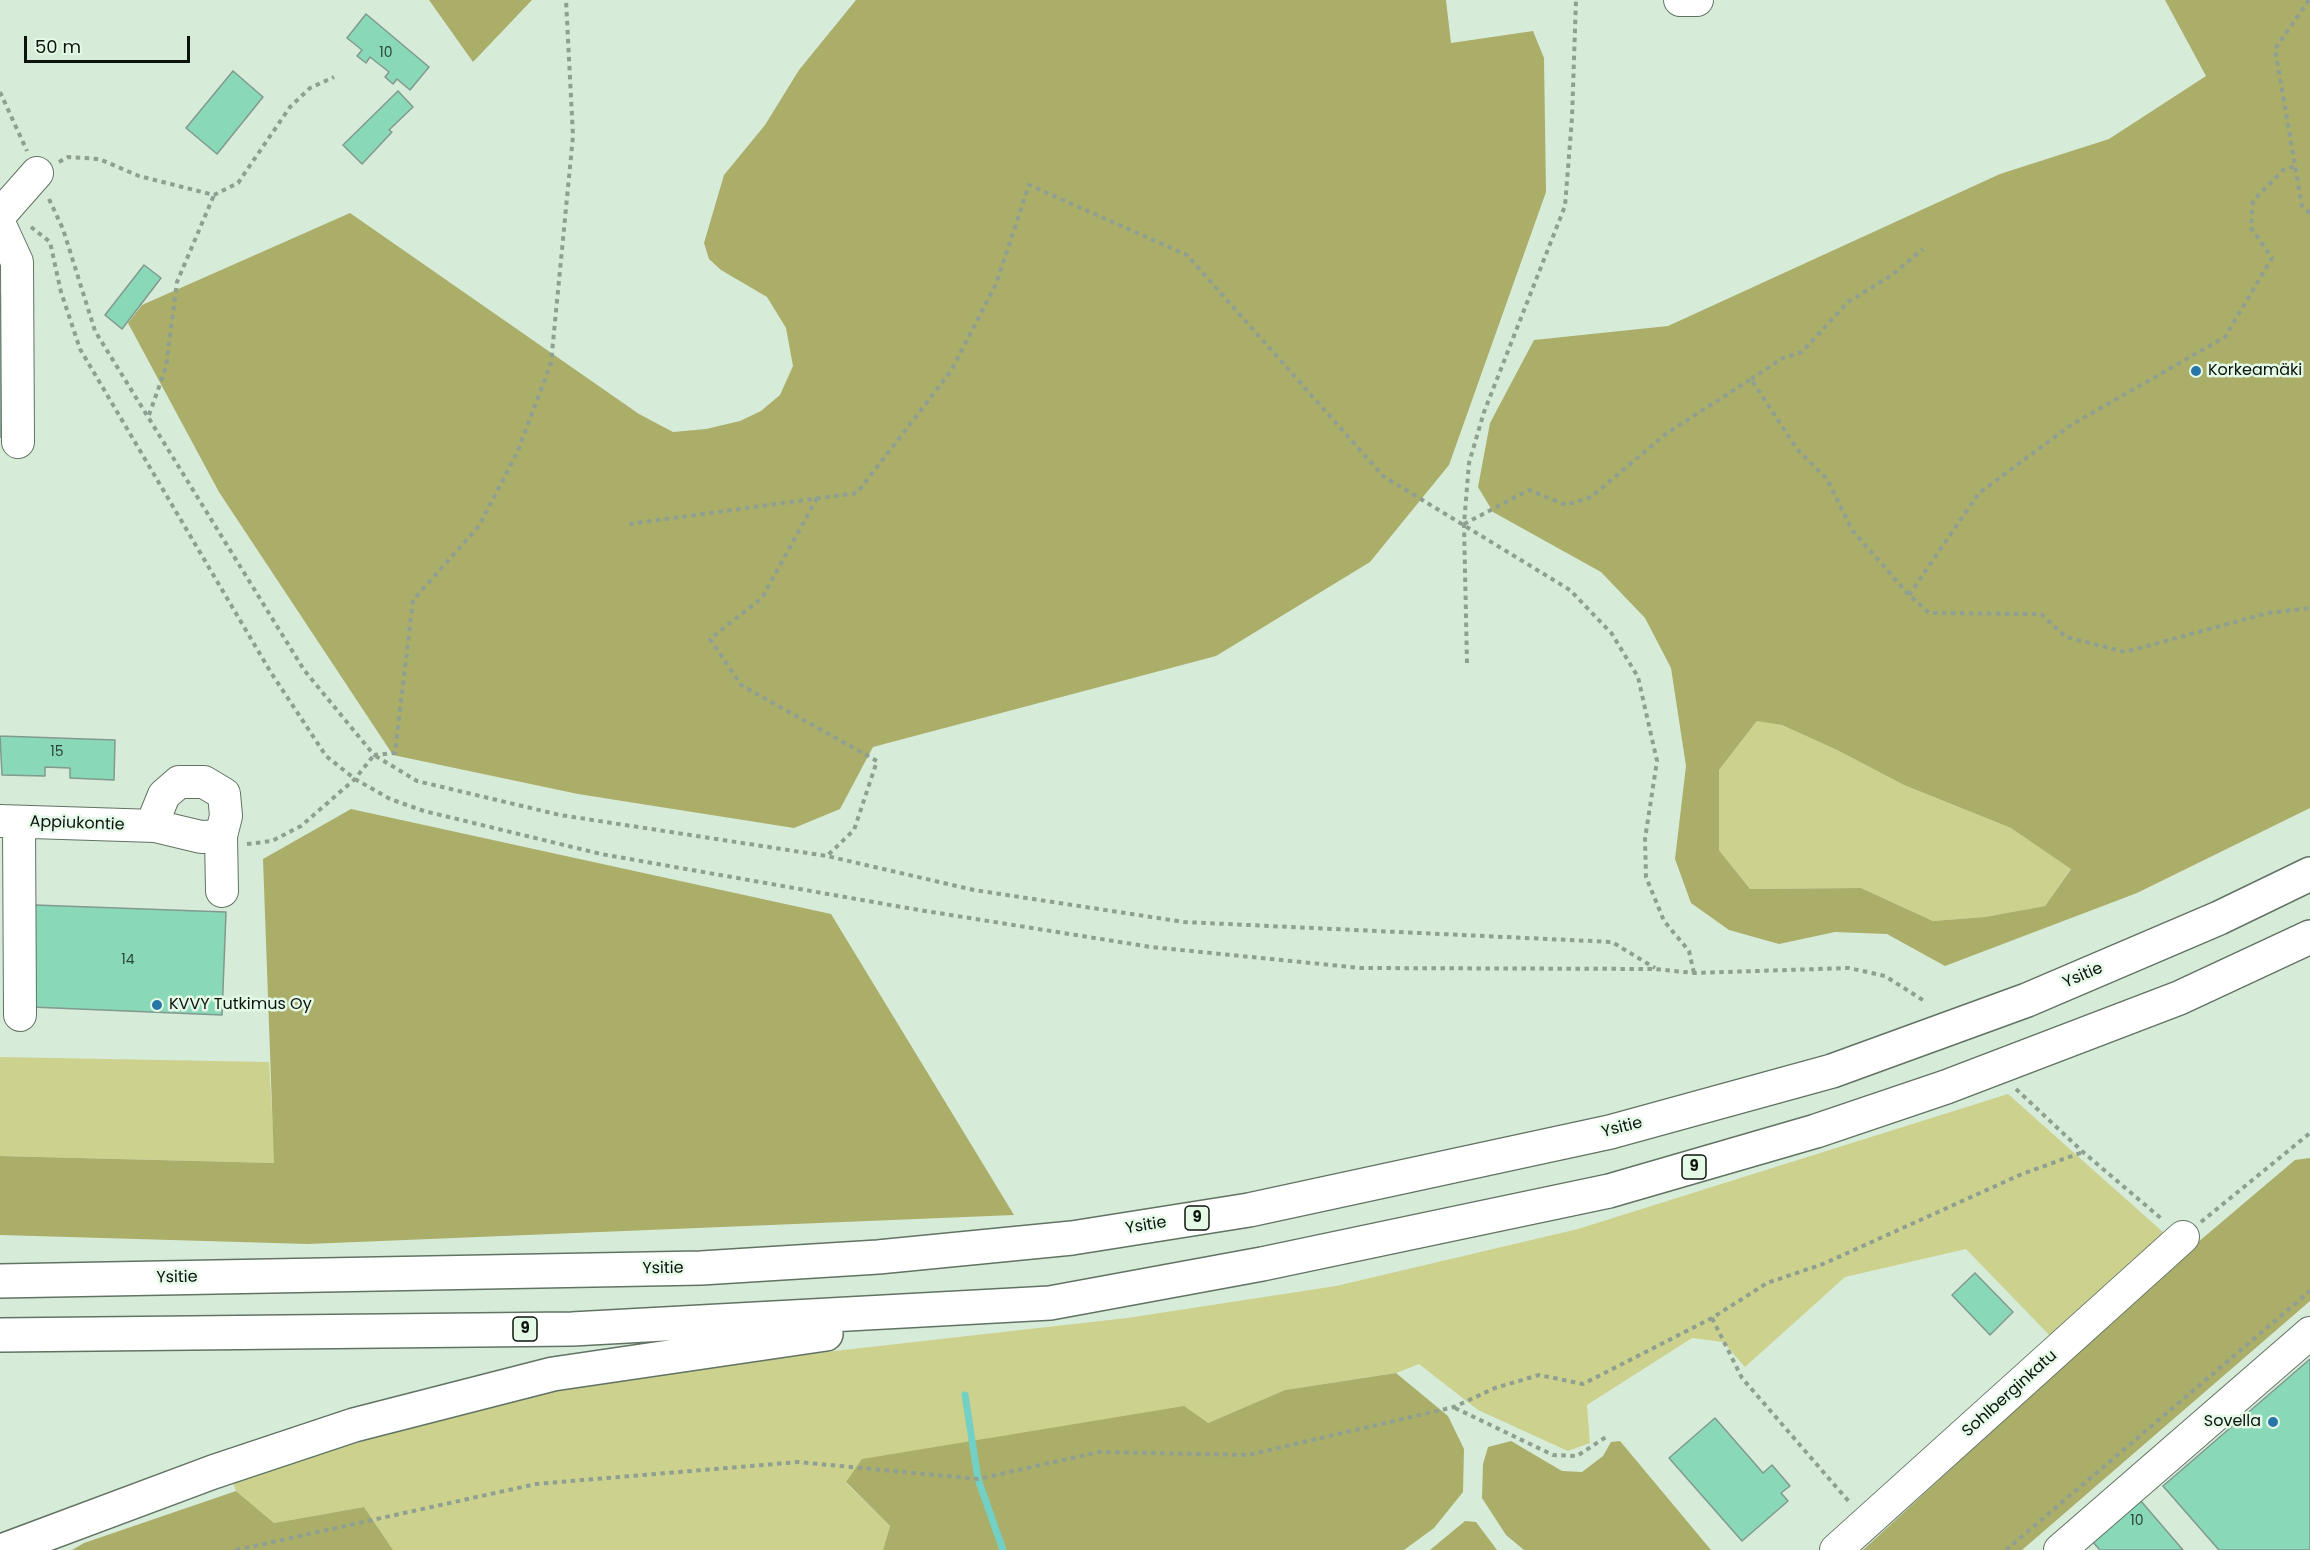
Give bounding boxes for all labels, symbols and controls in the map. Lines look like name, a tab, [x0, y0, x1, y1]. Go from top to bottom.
scale bar	[27, 24, 194, 62]
text: 50 m	[35, 34, 81, 59]
house number: 10	[379, 45, 393, 61]
place label: Korkeamäki	[2208, 361, 2302, 381]
marker: Korkeamäki	[2189, 364, 2203, 378]
house number: 15	[50, 744, 64, 760]
street label: Appiukontie	[29, 813, 125, 835]
house number: 14	[121, 952, 135, 968]
street label: Ysitie	[2060, 959, 2106, 993]
place label: KVVY Tutkimus Oy	[169, 995, 312, 1015]
marker: KVVY Tutkimus Oy	[150, 998, 164, 1012]
street label: Ysitie	[1600, 1114, 1644, 1142]
road number: 9	[1682, 1155, 1706, 1179]
road number: 9	[1185, 1206, 1209, 1230]
street label: Ysitie	[1124, 1213, 1168, 1239]
street label: Ysitie	[642, 1259, 684, 1279]
street label: Ysitie	[156, 1268, 198, 1288]
road number: 9	[513, 1317, 537, 1341]
street label: Sohlberginkatu	[1959, 1347, 2061, 1441]
place label: Sovella	[2204, 1412, 2261, 1432]
marker: Sovella	[2266, 1415, 2280, 1429]
house number: 10	[2130, 1513, 2144, 1529]

